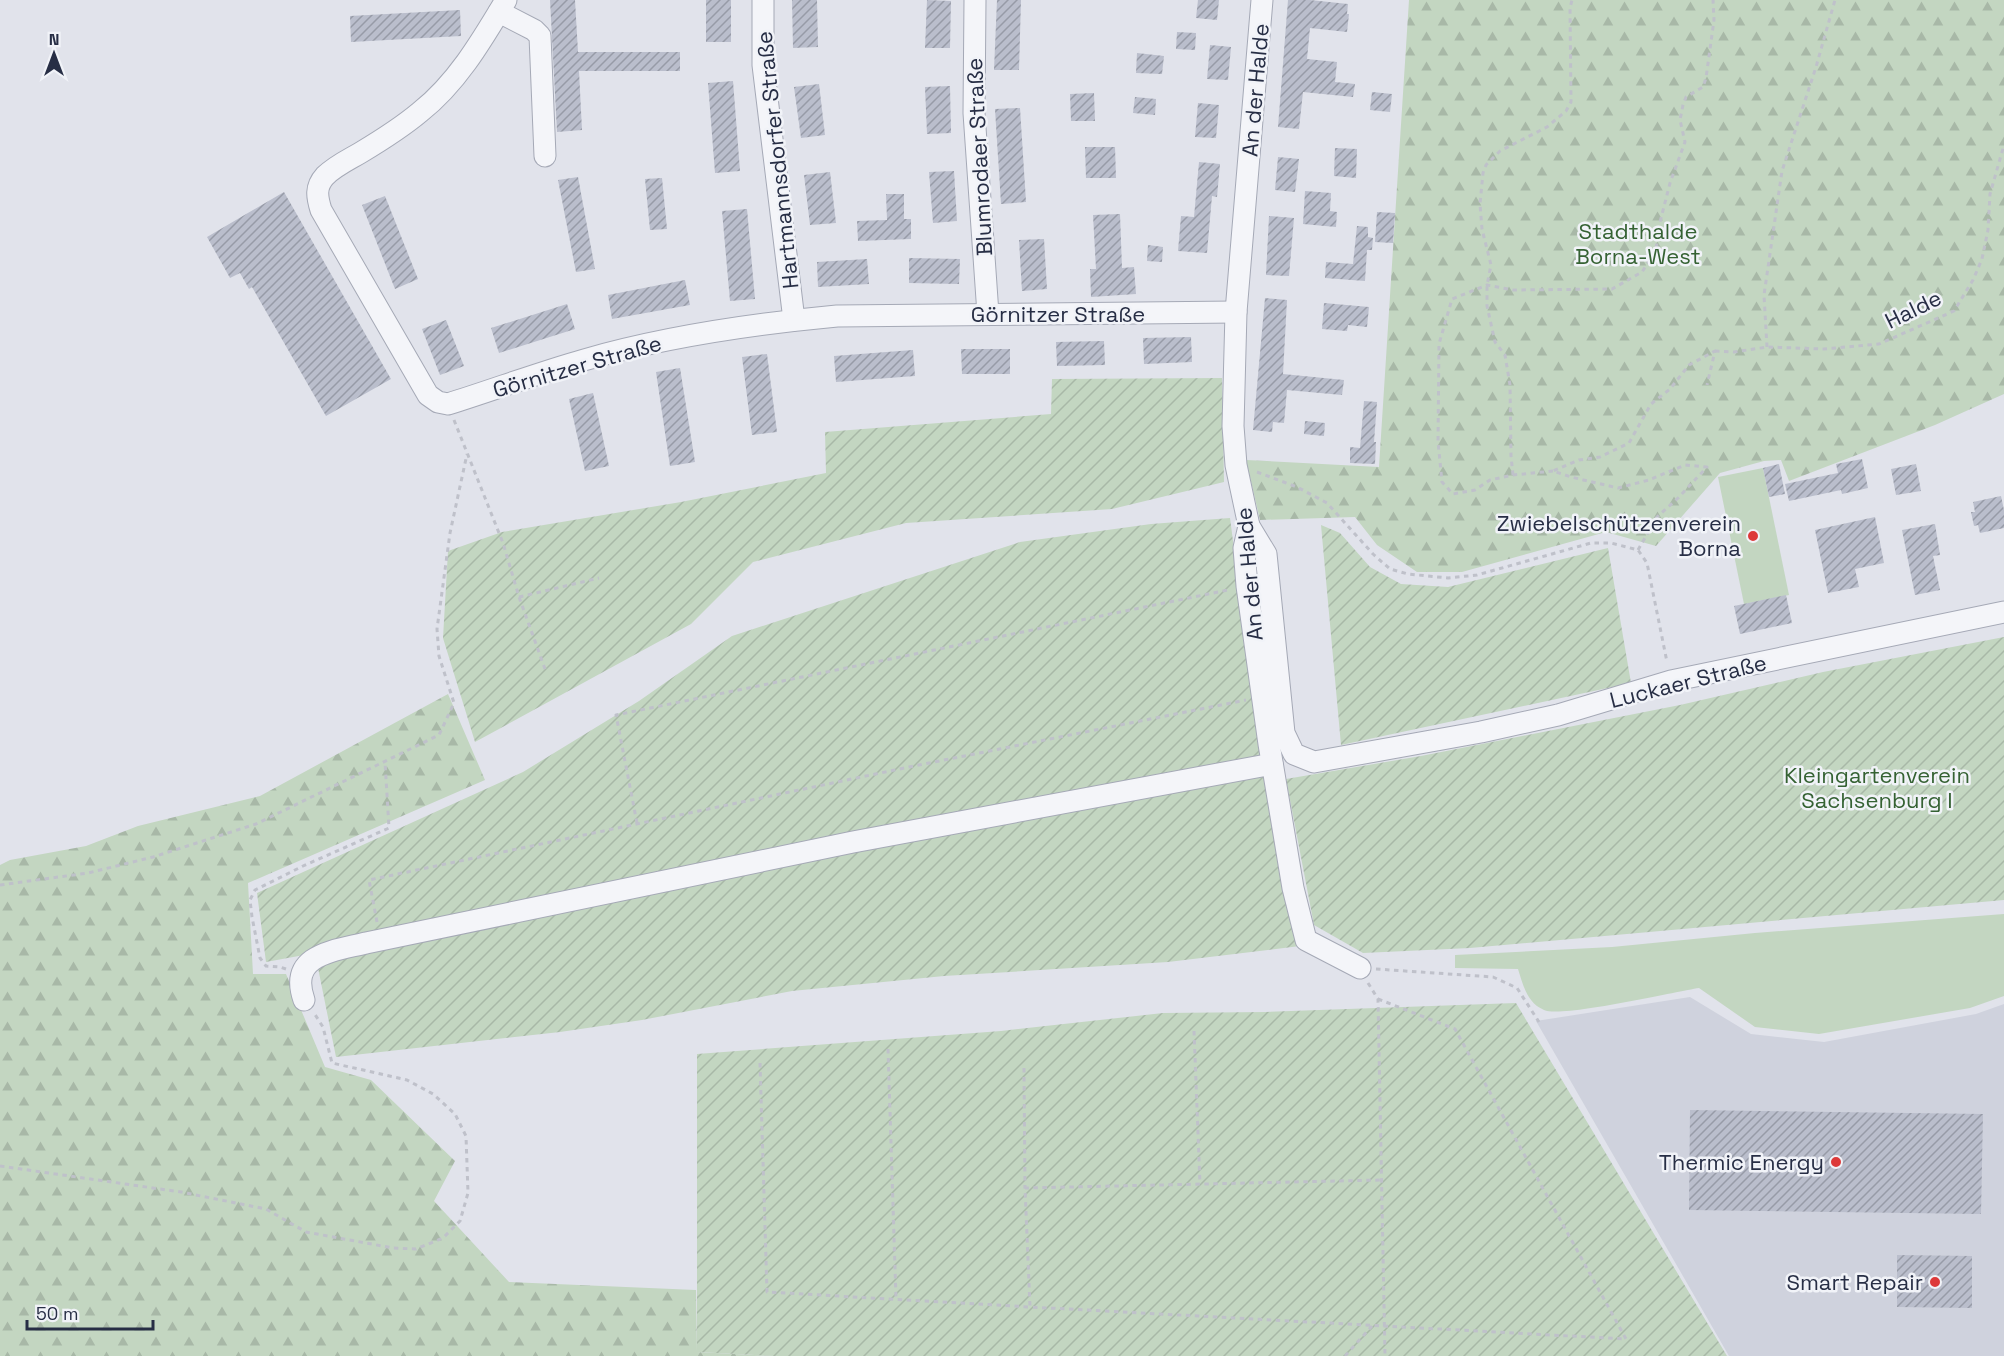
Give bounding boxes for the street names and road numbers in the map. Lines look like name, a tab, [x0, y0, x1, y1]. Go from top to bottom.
street label: An der Halde	[1235, 22, 1275, 158]
street label: Hartmannsdorfer Straße	[750, 30, 804, 290]
street label: Blumrodaer Straße	[960, 57, 998, 257]
street label: Halde	[1880, 283, 1946, 335]
street label: Görnitzer Straße	[971, 300, 1145, 328]
street label: Görnitzer Straße	[489, 329, 665, 403]
street label: An der Halde	[1229, 506, 1269, 642]
street label: Luckaer Straße	[1607, 648, 1769, 714]

